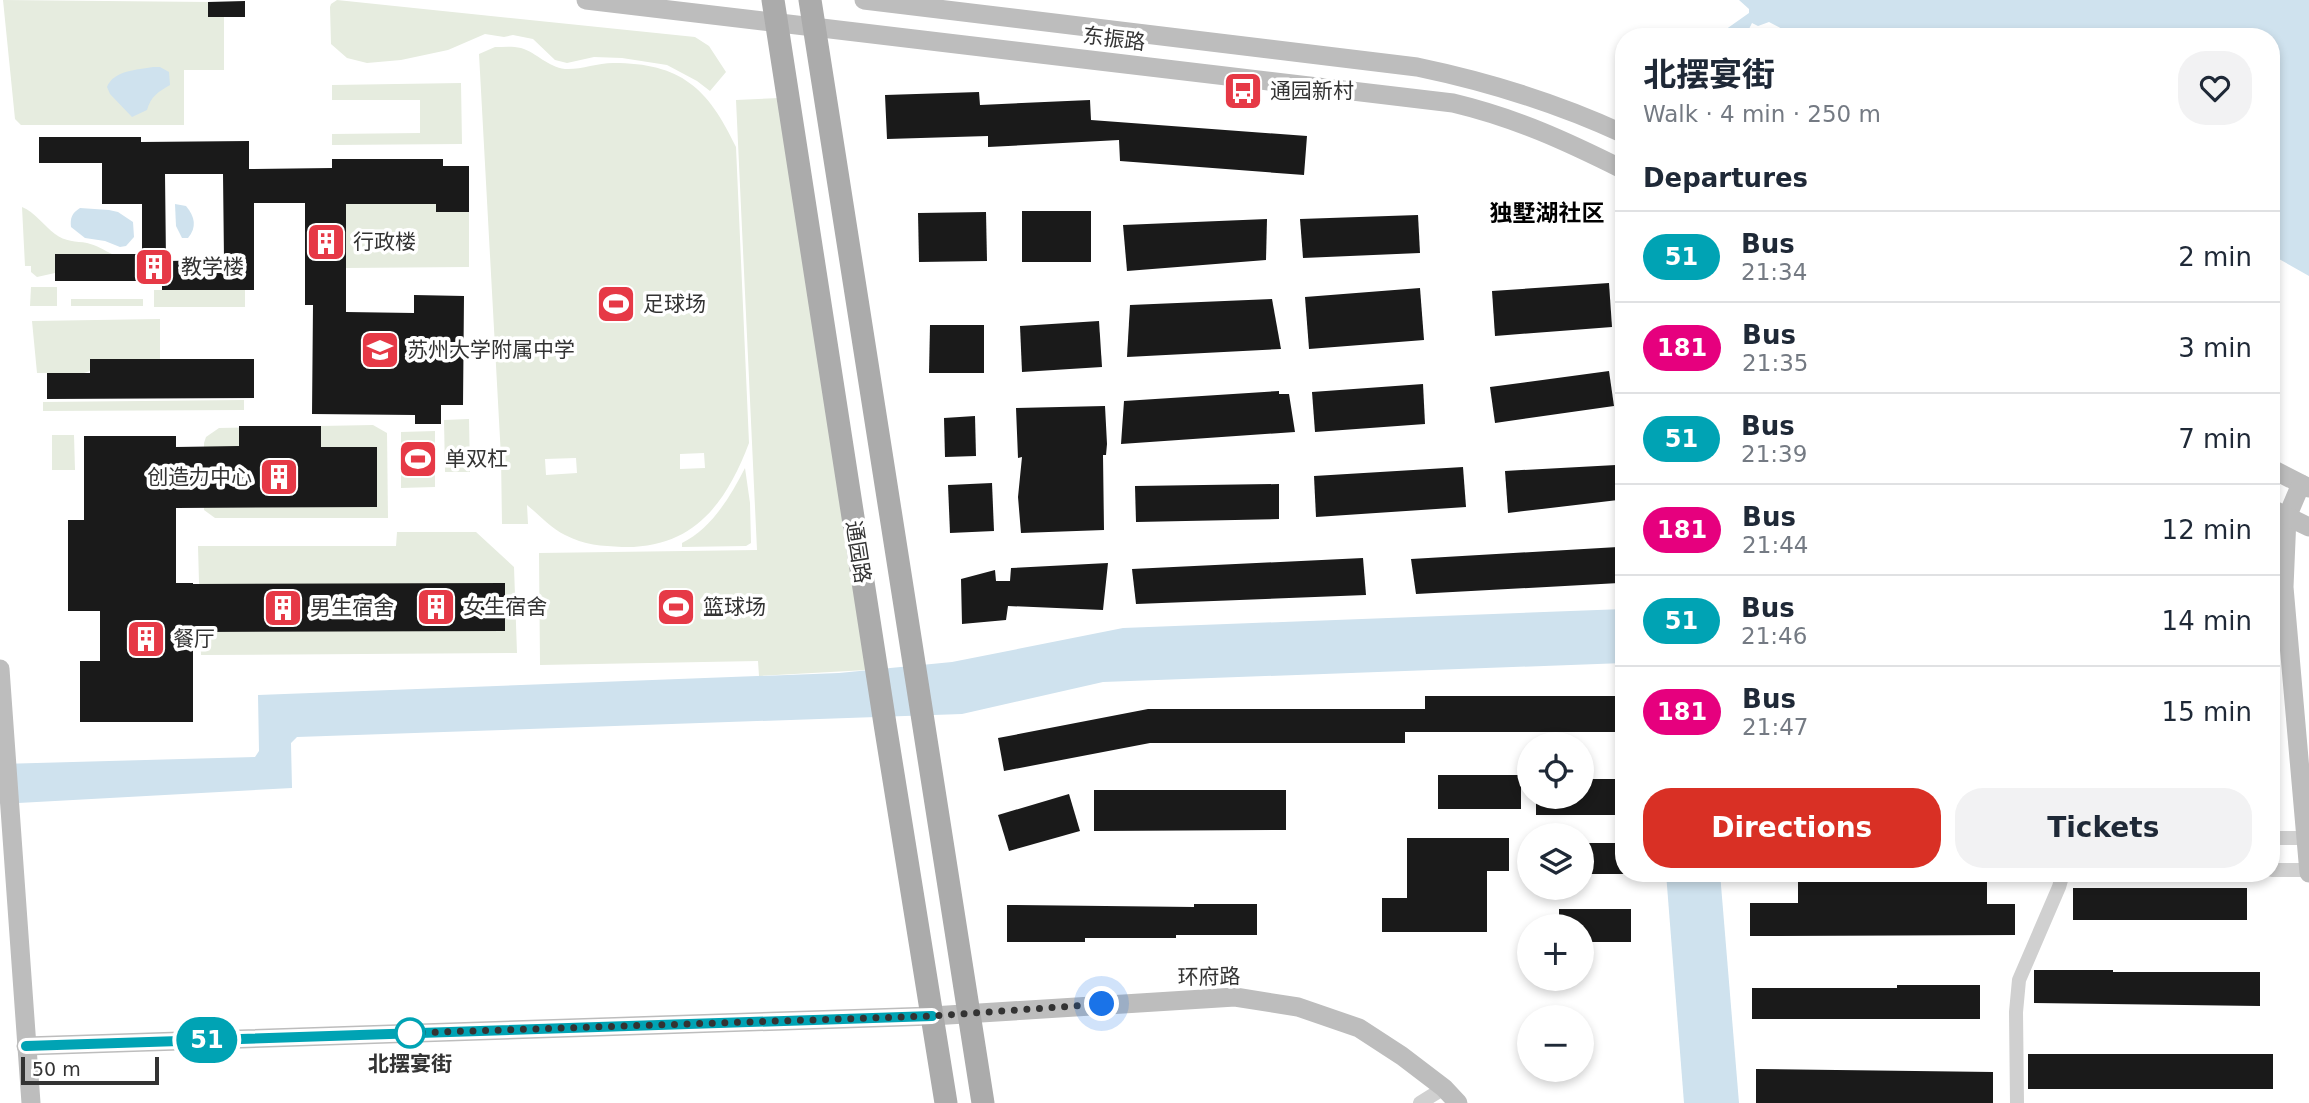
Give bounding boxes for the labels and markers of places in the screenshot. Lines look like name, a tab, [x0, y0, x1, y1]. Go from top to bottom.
bus stop icon: 通园新村	[1222, 70, 1264, 112]
place label: 通园新村	[1270, 79, 1354, 103]
building icon: 行政楼	[305, 221, 347, 263]
place label: 行政楼	[353, 230, 416, 254]
building icon: 教学楼	[133, 246, 175, 288]
place label: 教学楼	[181, 255, 244, 279]
sports icon: 足球场	[595, 283, 637, 325]
place label: 足球场	[643, 292, 706, 316]
school or university icon: 苏州大学附属中学	[359, 329, 401, 371]
place label: 苏州大学附属中学	[407, 338, 575, 362]
sports icon: 单双杠	[397, 438, 439, 480]
place label: 单双杠	[445, 447, 508, 471]
building icon: 创造力中心	[258, 456, 300, 498]
place label: 创造力中心	[147, 465, 252, 489]
building icon: 女生宿舍	[415, 586, 457, 628]
sports icon: 篮球场	[655, 586, 697, 628]
building icon: 男生宿舍	[262, 587, 304, 629]
place label: 女生宿舍	[463, 595, 547, 619]
place label: 篮球场	[703, 595, 766, 619]
place label: 男生宿舍	[310, 596, 394, 620]
building icon: 餐厅	[125, 618, 167, 660]
place label: 餐厅	[173, 627, 215, 651]
marker: 北摆宴街	[395, 1018, 425, 1048]
place label: 北摆宴街	[368, 1052, 452, 1076]

